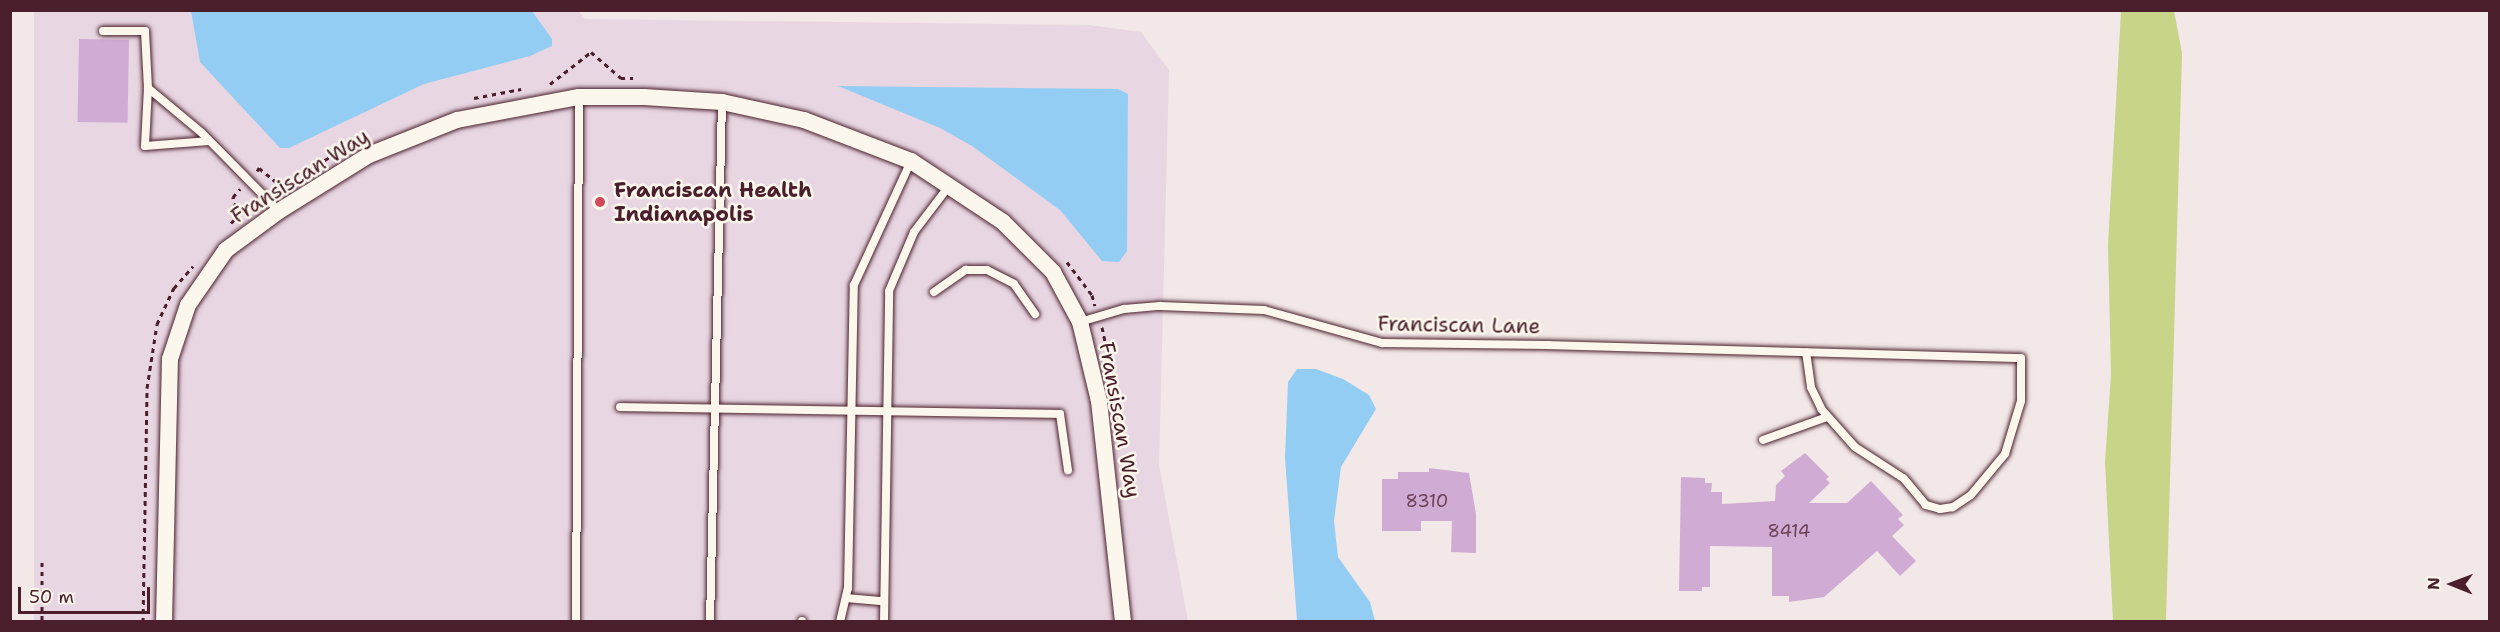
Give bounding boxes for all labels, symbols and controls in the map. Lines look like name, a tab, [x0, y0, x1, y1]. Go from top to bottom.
street label: Fransiscan Way	[226, 123, 374, 229]
place label: Franciscan Health Indianapolis	[614, 177, 812, 227]
marker: Franciscan Health Indianapolis	[591, 193, 609, 211]
street label: Franciscan Lane	[1377, 311, 1541, 339]
street label: Fransiscan Way	[1094, 340, 1146, 500]
house number: 8310	[1406, 490, 1448, 512]
house number: 8414	[1768, 520, 1810, 542]
north arrow	[2422, 554, 2482, 614]
scale bar	[21, 575, 153, 613]
text: N	[2423, 577, 2444, 590]
text: 50 m	[29, 585, 74, 609]

